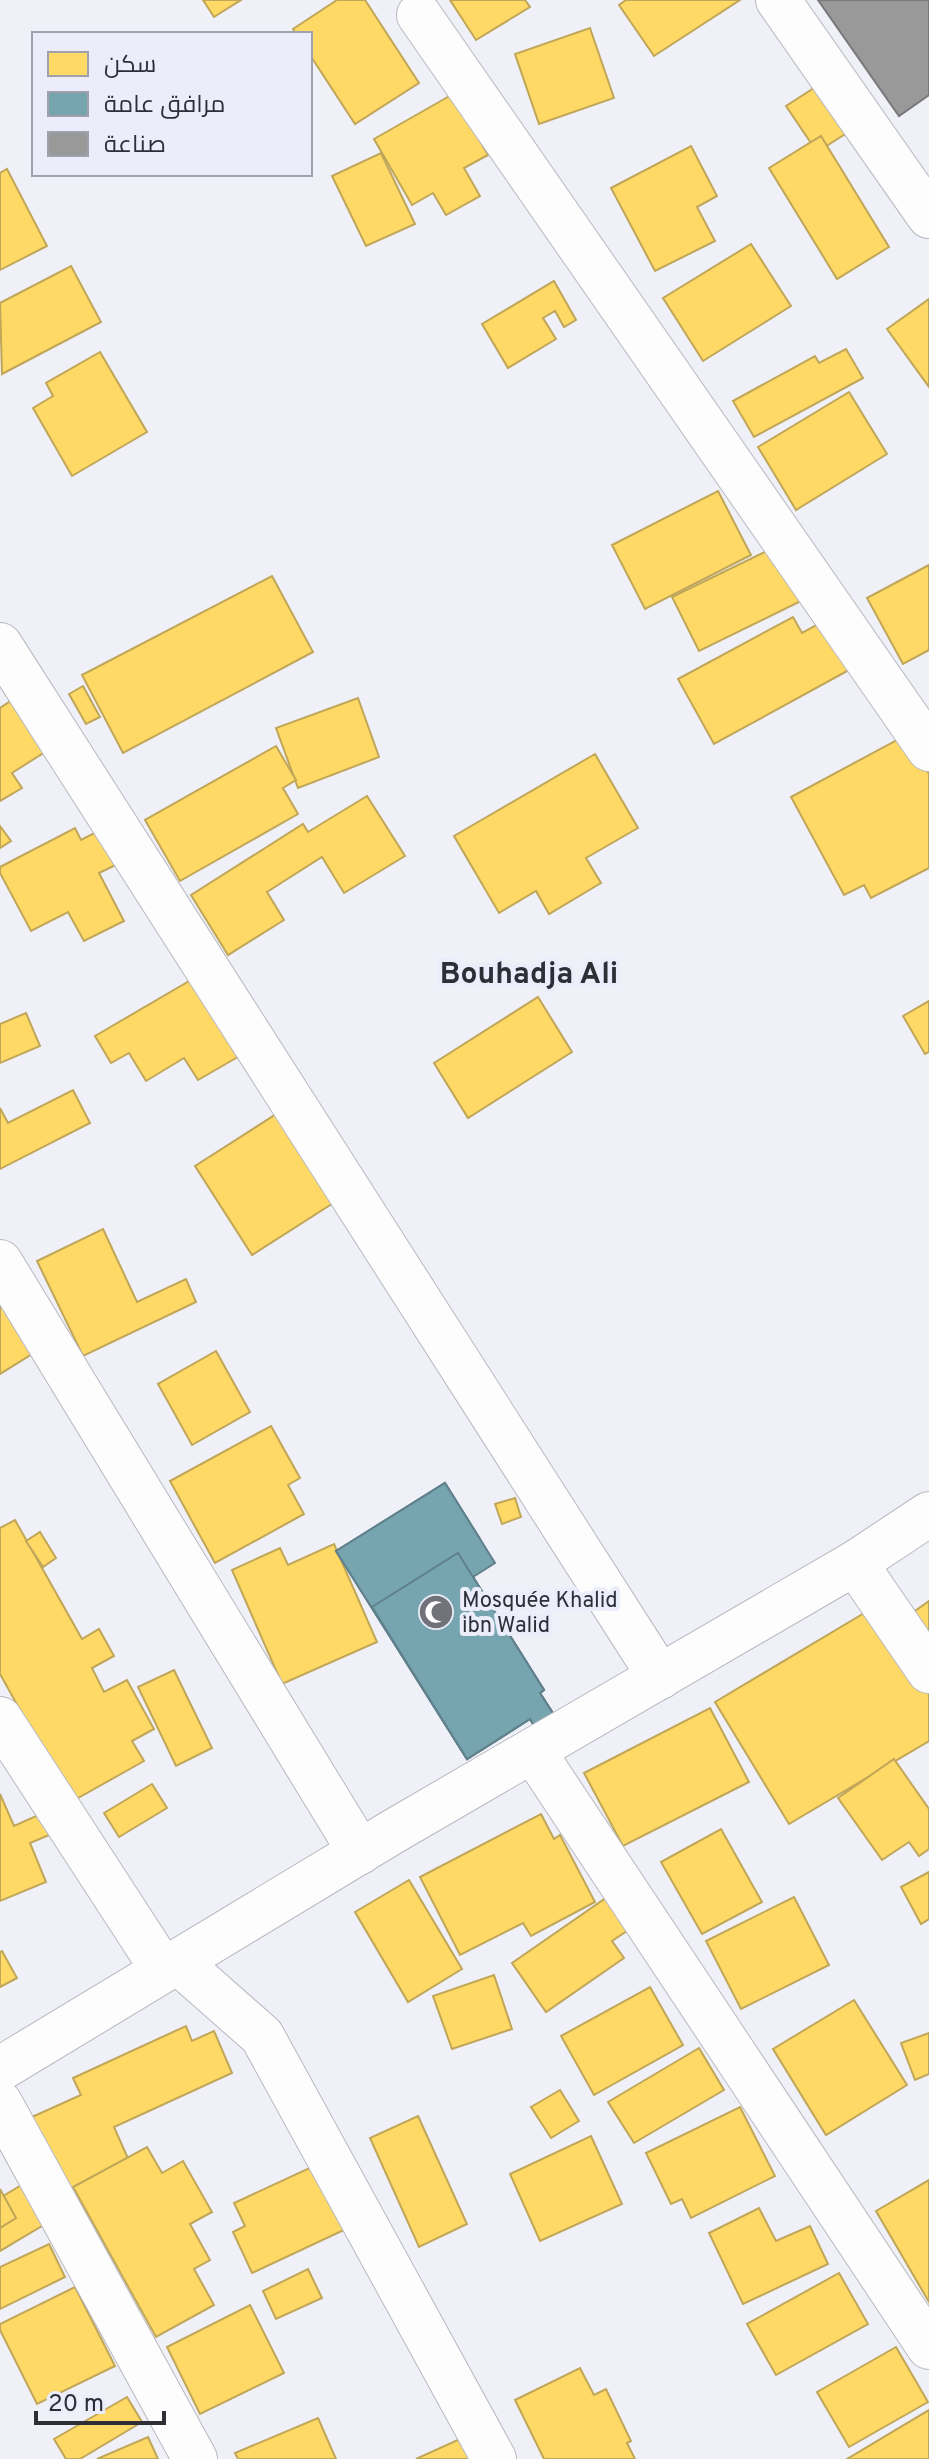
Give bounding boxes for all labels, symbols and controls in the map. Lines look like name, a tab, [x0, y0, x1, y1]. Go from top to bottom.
legend	[32, 32, 312, 176]
text: سكن	[104, 51, 156, 81]
text: مرافق عامة	[104, 91, 225, 121]
text: صناعة	[104, 131, 166, 161]
district label: Bouhadja Ali	[440, 957, 618, 994]
place label: Mosquée Khalid ibn Walid	[462, 1588, 618, 1640]
mosque icon: Mosquée Khalid ibn Walid	[417, 1593, 455, 1631]
scale bar	[36, 2375, 164, 2425]
text: 20 m	[48, 2390, 104, 2420]

